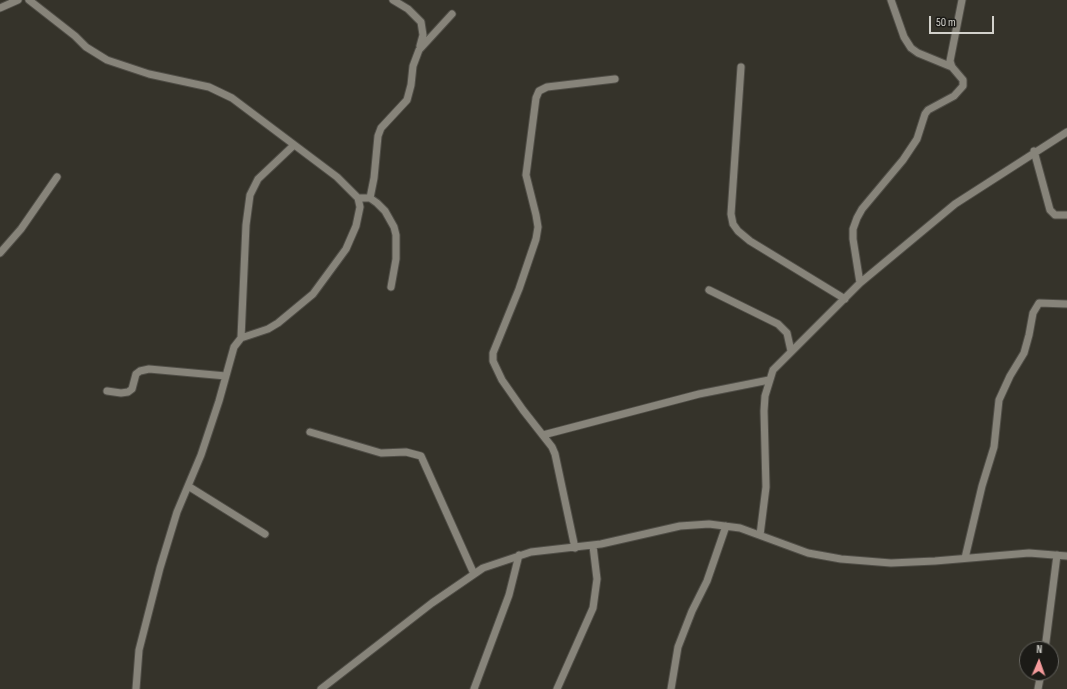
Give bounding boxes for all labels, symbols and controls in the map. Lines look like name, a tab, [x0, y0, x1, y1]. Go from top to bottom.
scale bar	[931, 8, 996, 34]
text: 50 m	[936, 15, 956, 30]
north arrow	[1019, 641, 1059, 681]
text: N	[1036, 643, 1043, 656]

